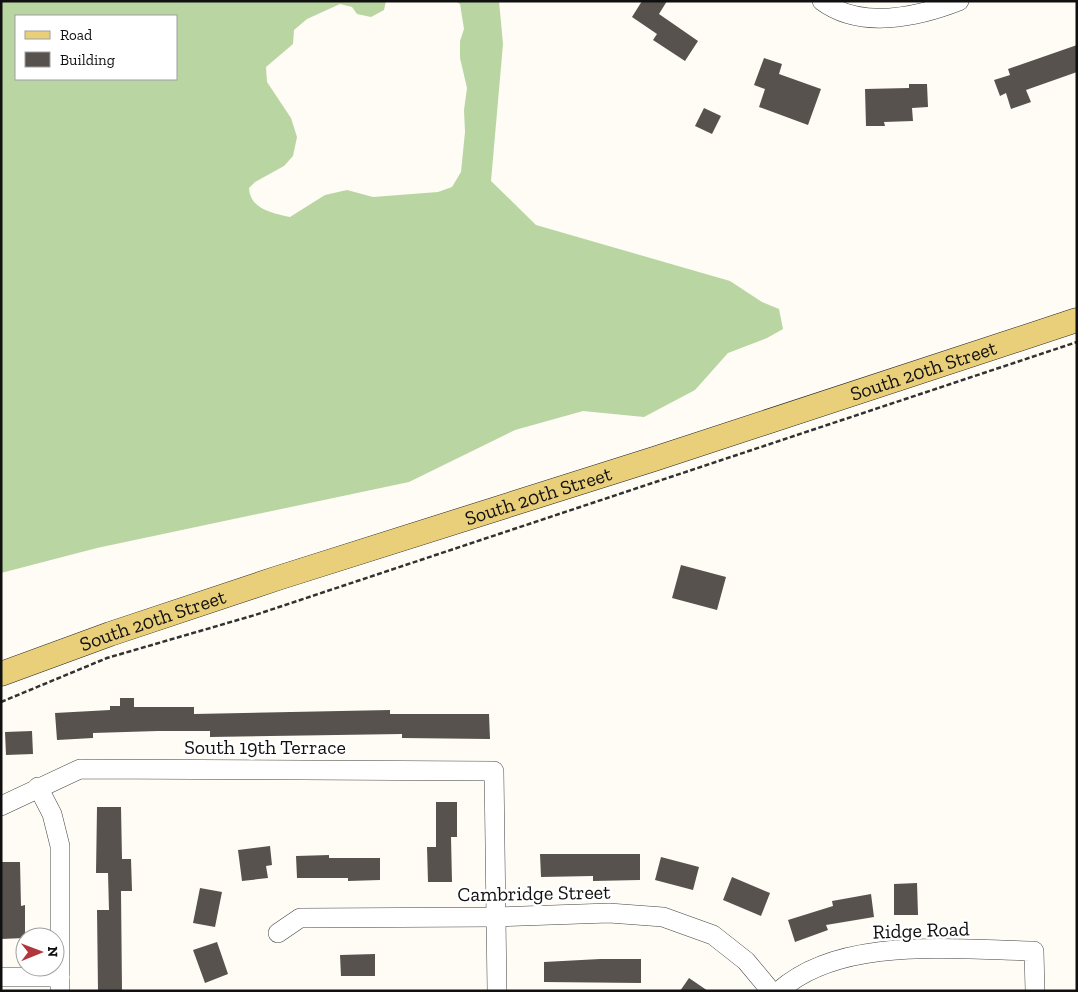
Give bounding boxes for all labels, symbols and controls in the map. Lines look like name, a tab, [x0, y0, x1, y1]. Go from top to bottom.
legend	[15, 15, 178, 80]
text: Road	[60, 26, 93, 44]
text: Building	[60, 51, 115, 69]
street label: South 20th Street	[847, 335, 1000, 406]
street label: South 20th Street	[462, 461, 615, 530]
street label: South 20th Street	[76, 584, 229, 656]
street label: South 19th Terrace	[184, 735, 346, 759]
street label: Cambridge Street	[457, 880, 611, 906]
street label: Ridge Road	[872, 916, 970, 944]
north arrow	[15, 927, 65, 977]
text: N	[44, 946, 61, 958]

